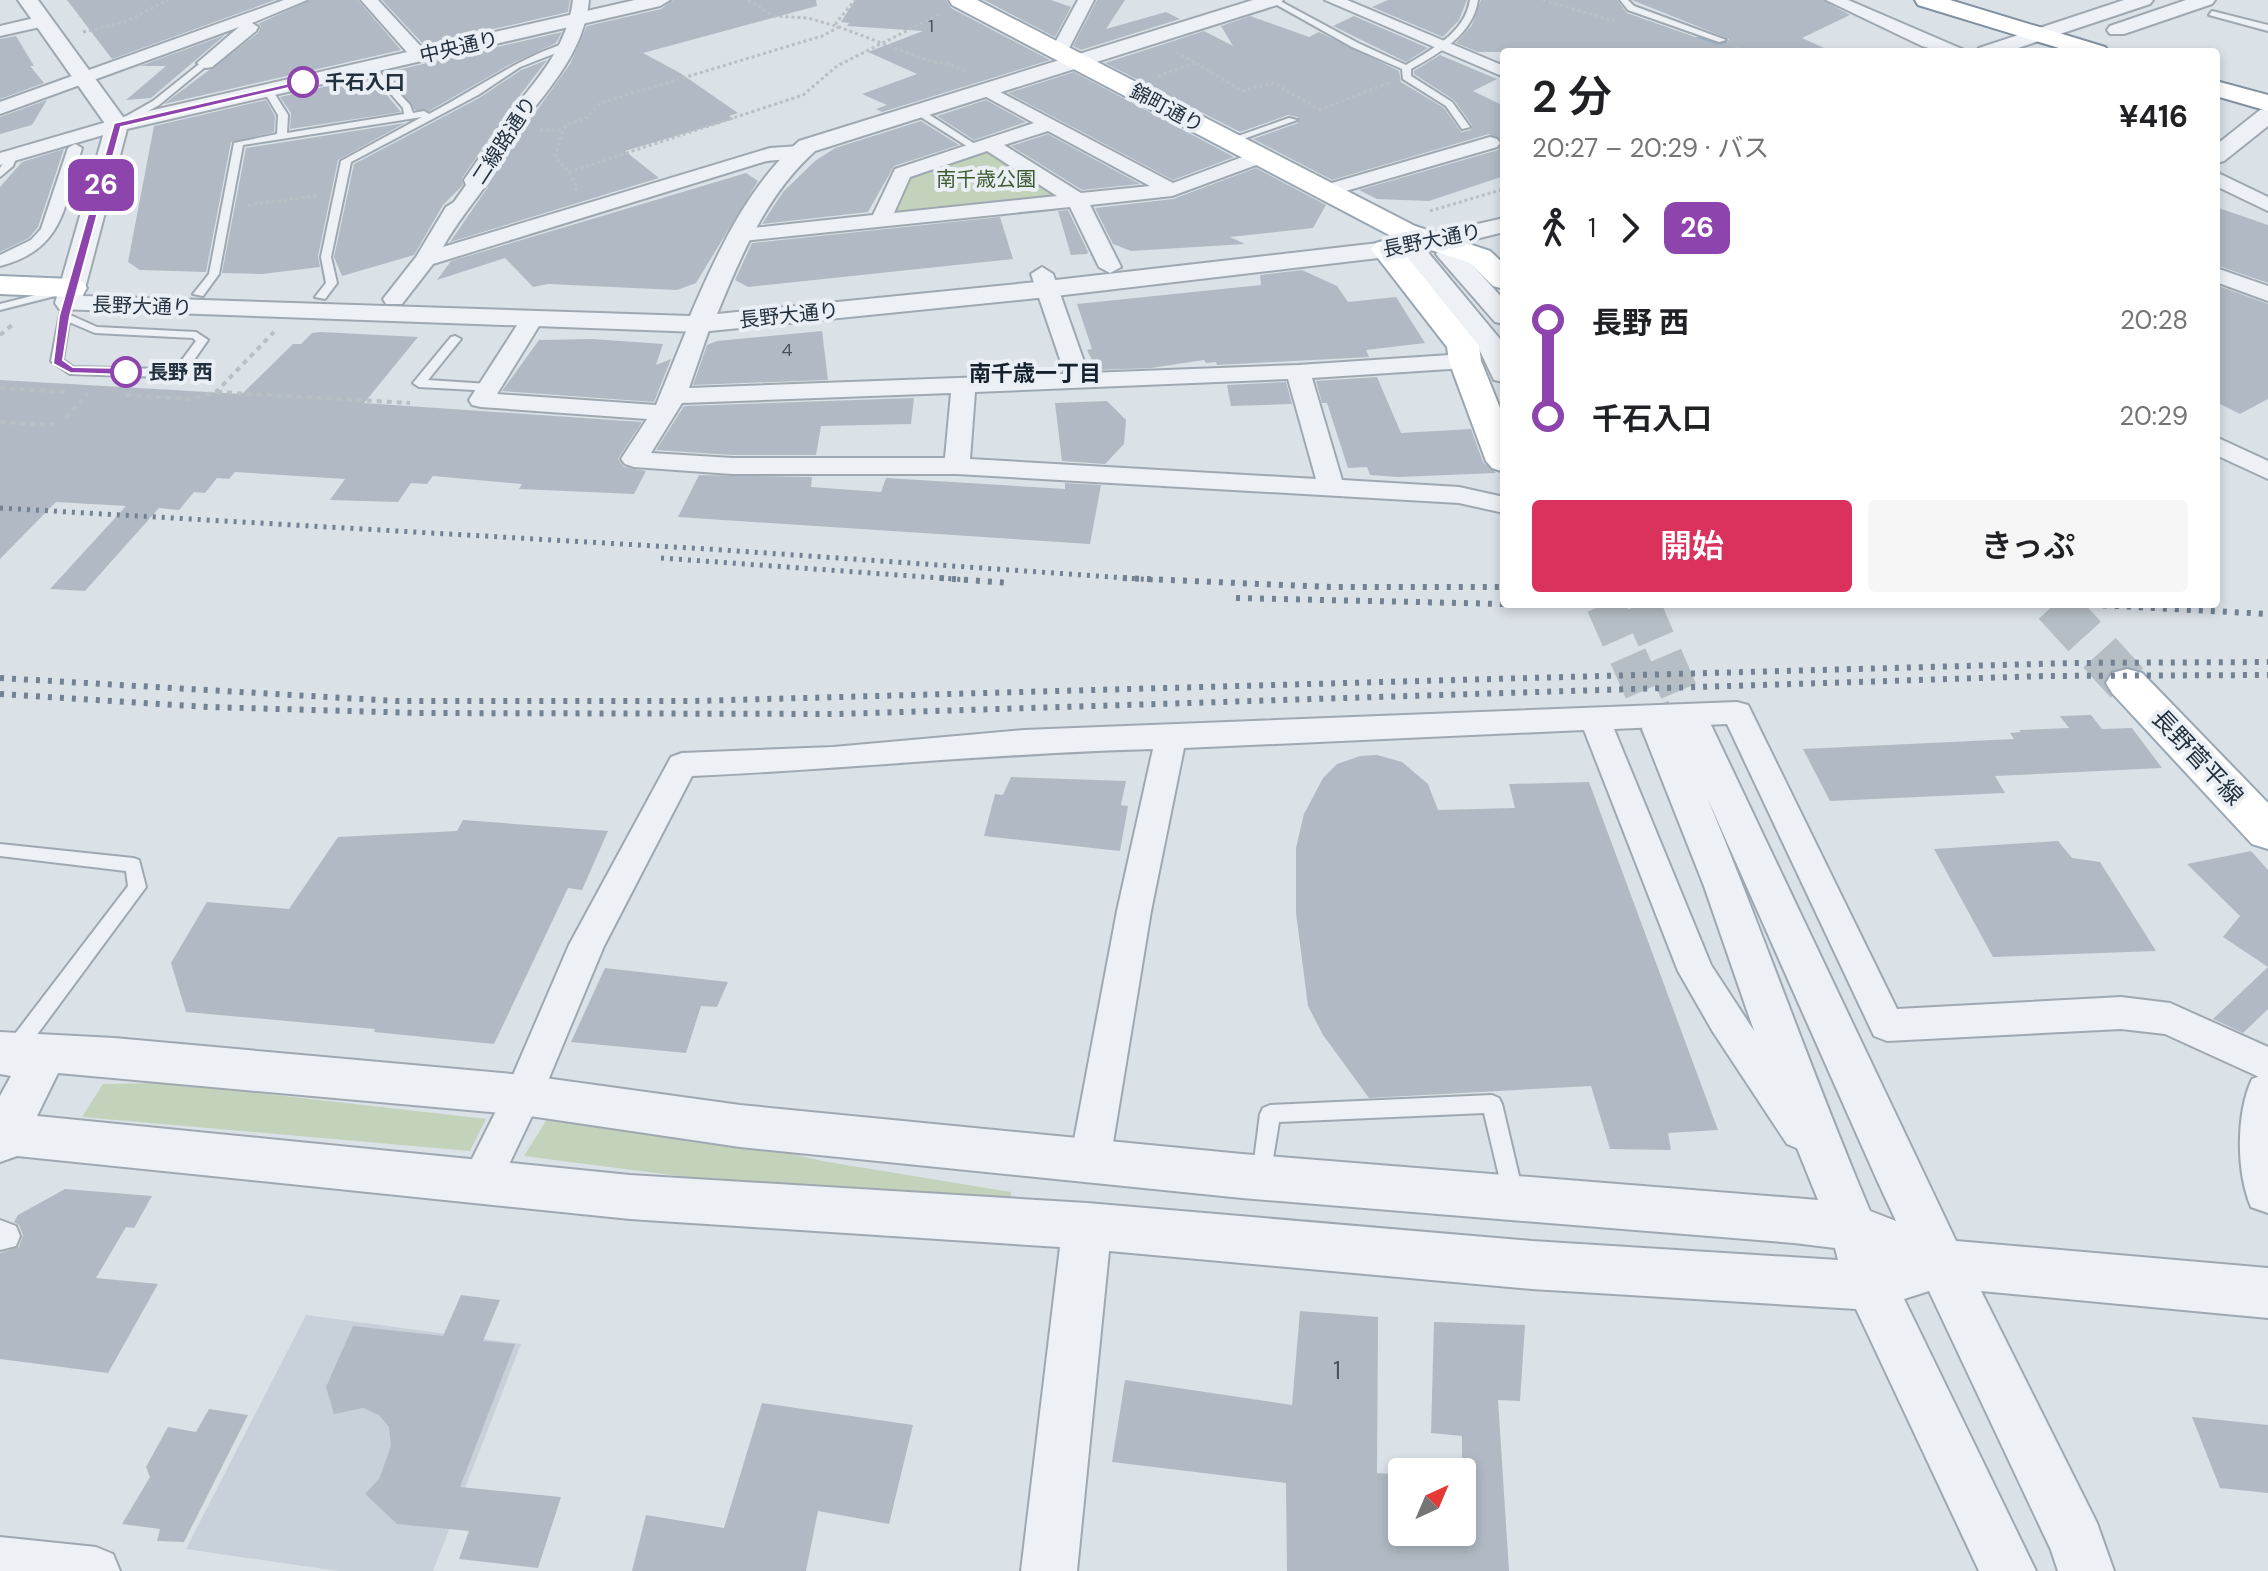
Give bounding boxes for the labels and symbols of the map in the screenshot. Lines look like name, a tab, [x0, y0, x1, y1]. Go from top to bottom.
house number: 1	[928, 14, 934, 38]
street label: 中央通り	[417, 25, 501, 69]
marker: 千石入口	[288, 67, 318, 97]
place label: 千石入口	[325, 69, 405, 95]
street label: 錦町通り	[1126, 78, 1208, 138]
street label: 二線路通り	[466, 91, 542, 189]
line badge: 26	[65, 159, 137, 211]
park label: 南千歳公園	[936, 166, 1036, 192]
street label: 長野大通り	[1380, 218, 1484, 262]
street label: 長野大通り	[92, 291, 192, 321]
street label: 長野大通り	[738, 297, 840, 333]
house number: 4	[782, 338, 793, 362]
marker: 長野 西	[111, 357, 141, 387]
place label: 長野 西	[148, 359, 213, 385]
district label: 南千歳一丁目	[969, 359, 1101, 388]
street label: 長野菅平線	[2146, 703, 2250, 811]
house number: 1	[1333, 1355, 1341, 1386]
north arrow	[1388, 1458, 1476, 1546]

